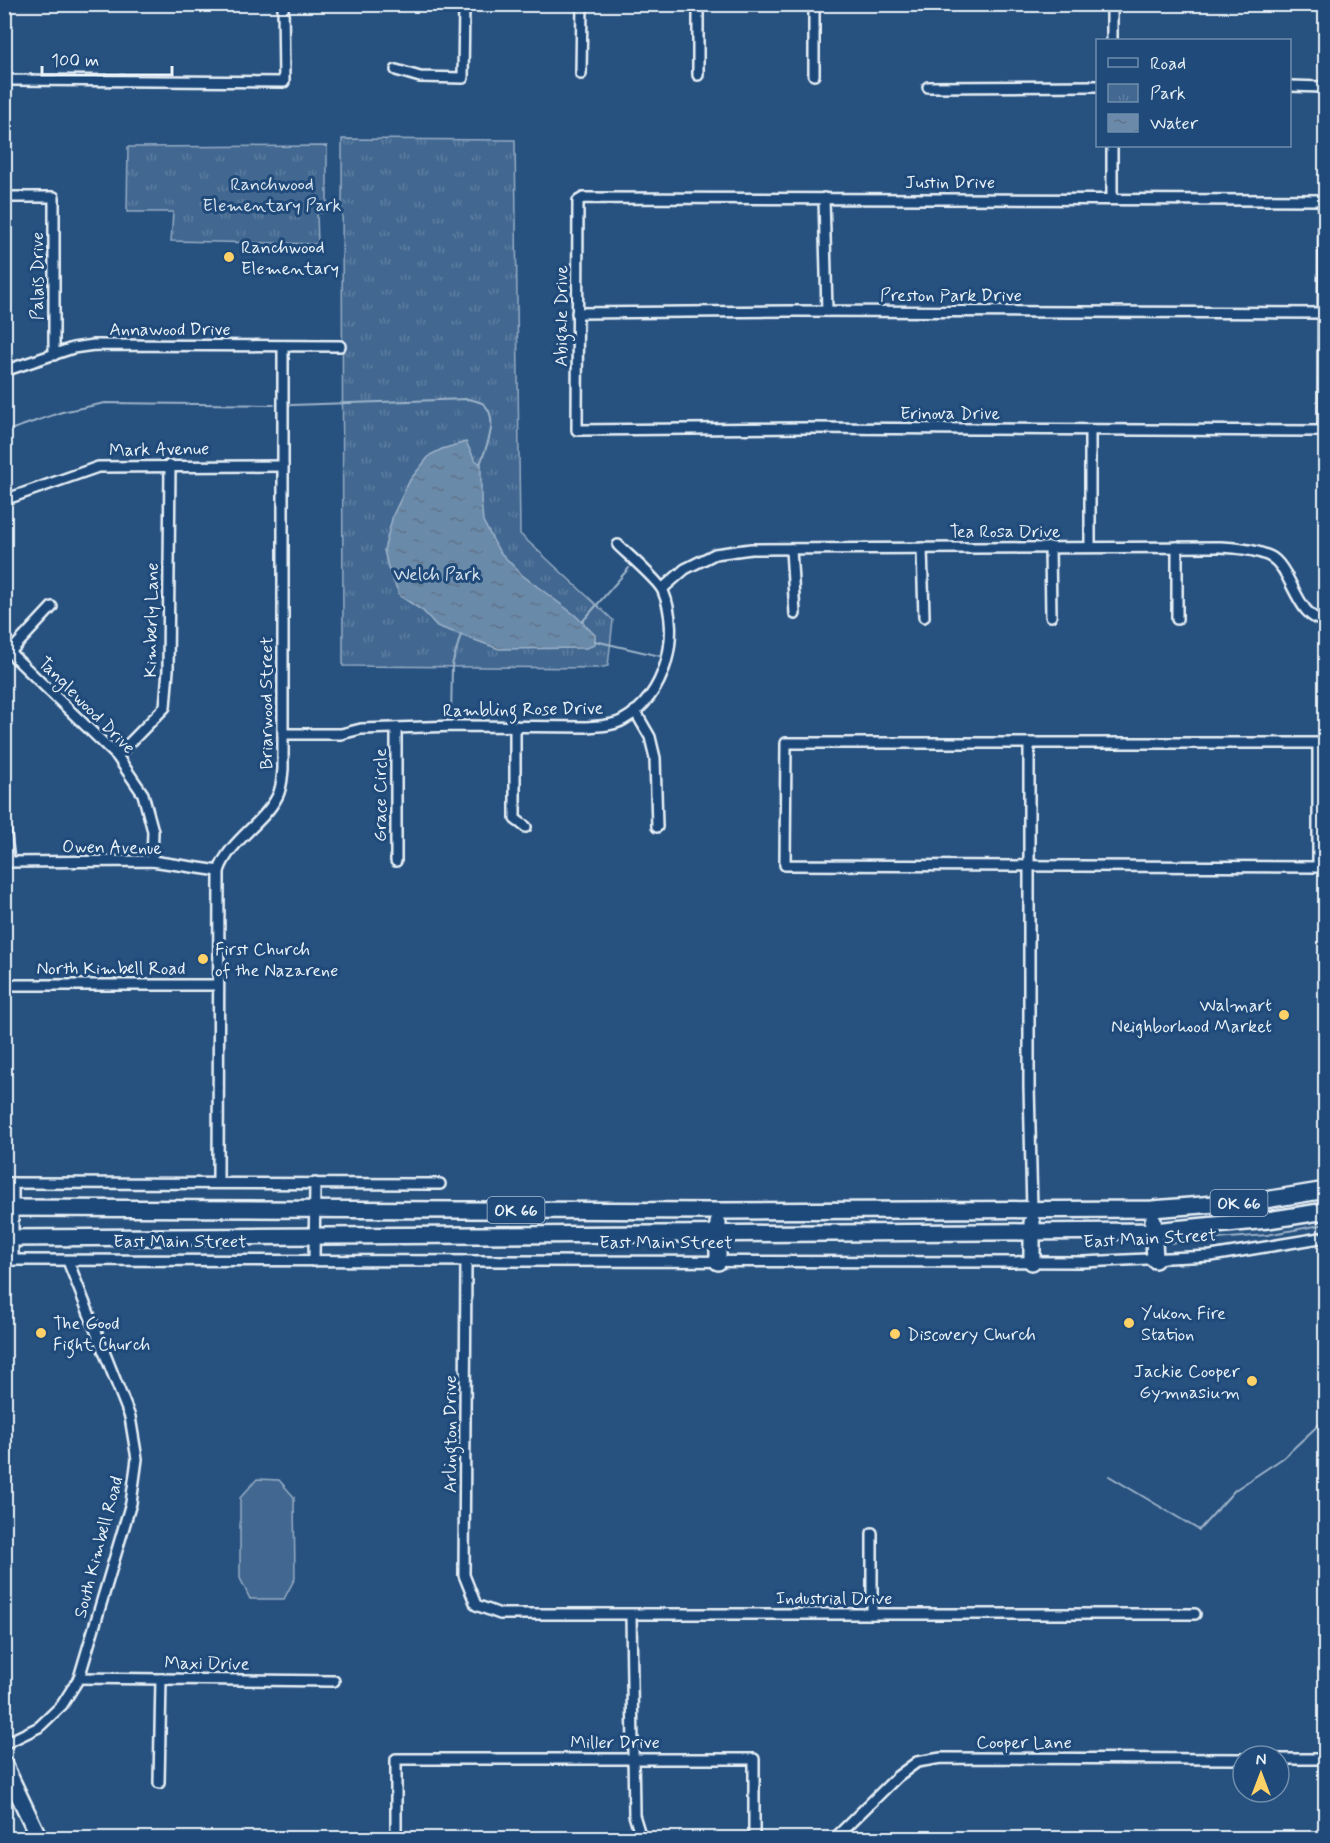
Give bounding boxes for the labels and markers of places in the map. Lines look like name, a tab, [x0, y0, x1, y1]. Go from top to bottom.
place label: Ranchwood Elementary	[241, 236, 339, 281]
marker: Ranchwood Elementary	[222, 250, 236, 264]
place label: First Church of the Nazarene	[215, 938, 338, 983]
marker: First Church of the Nazarene	[196, 952, 210, 966]
place label: Walmart Neighborhood Market	[1111, 994, 1272, 1039]
marker: Walmart Neighborhood Market	[1277, 1008, 1291, 1022]
place label: Yukon Fire Station	[1141, 1302, 1226, 1347]
place label: The Good Fight Church	[53, 1312, 150, 1359]
marker: Yukon Fire Station	[1122, 1316, 1136, 1330]
place label: Discovery Church	[907, 1323, 1036, 1347]
marker: The Good Fight Church	[34, 1326, 48, 1340]
marker: Discovery Church	[888, 1327, 902, 1341]
place label: Jackie Cooper Gymnasium	[1133, 1360, 1241, 1405]
marker: Jackie Cooper Gymnasium	[1245, 1374, 1259, 1388]

